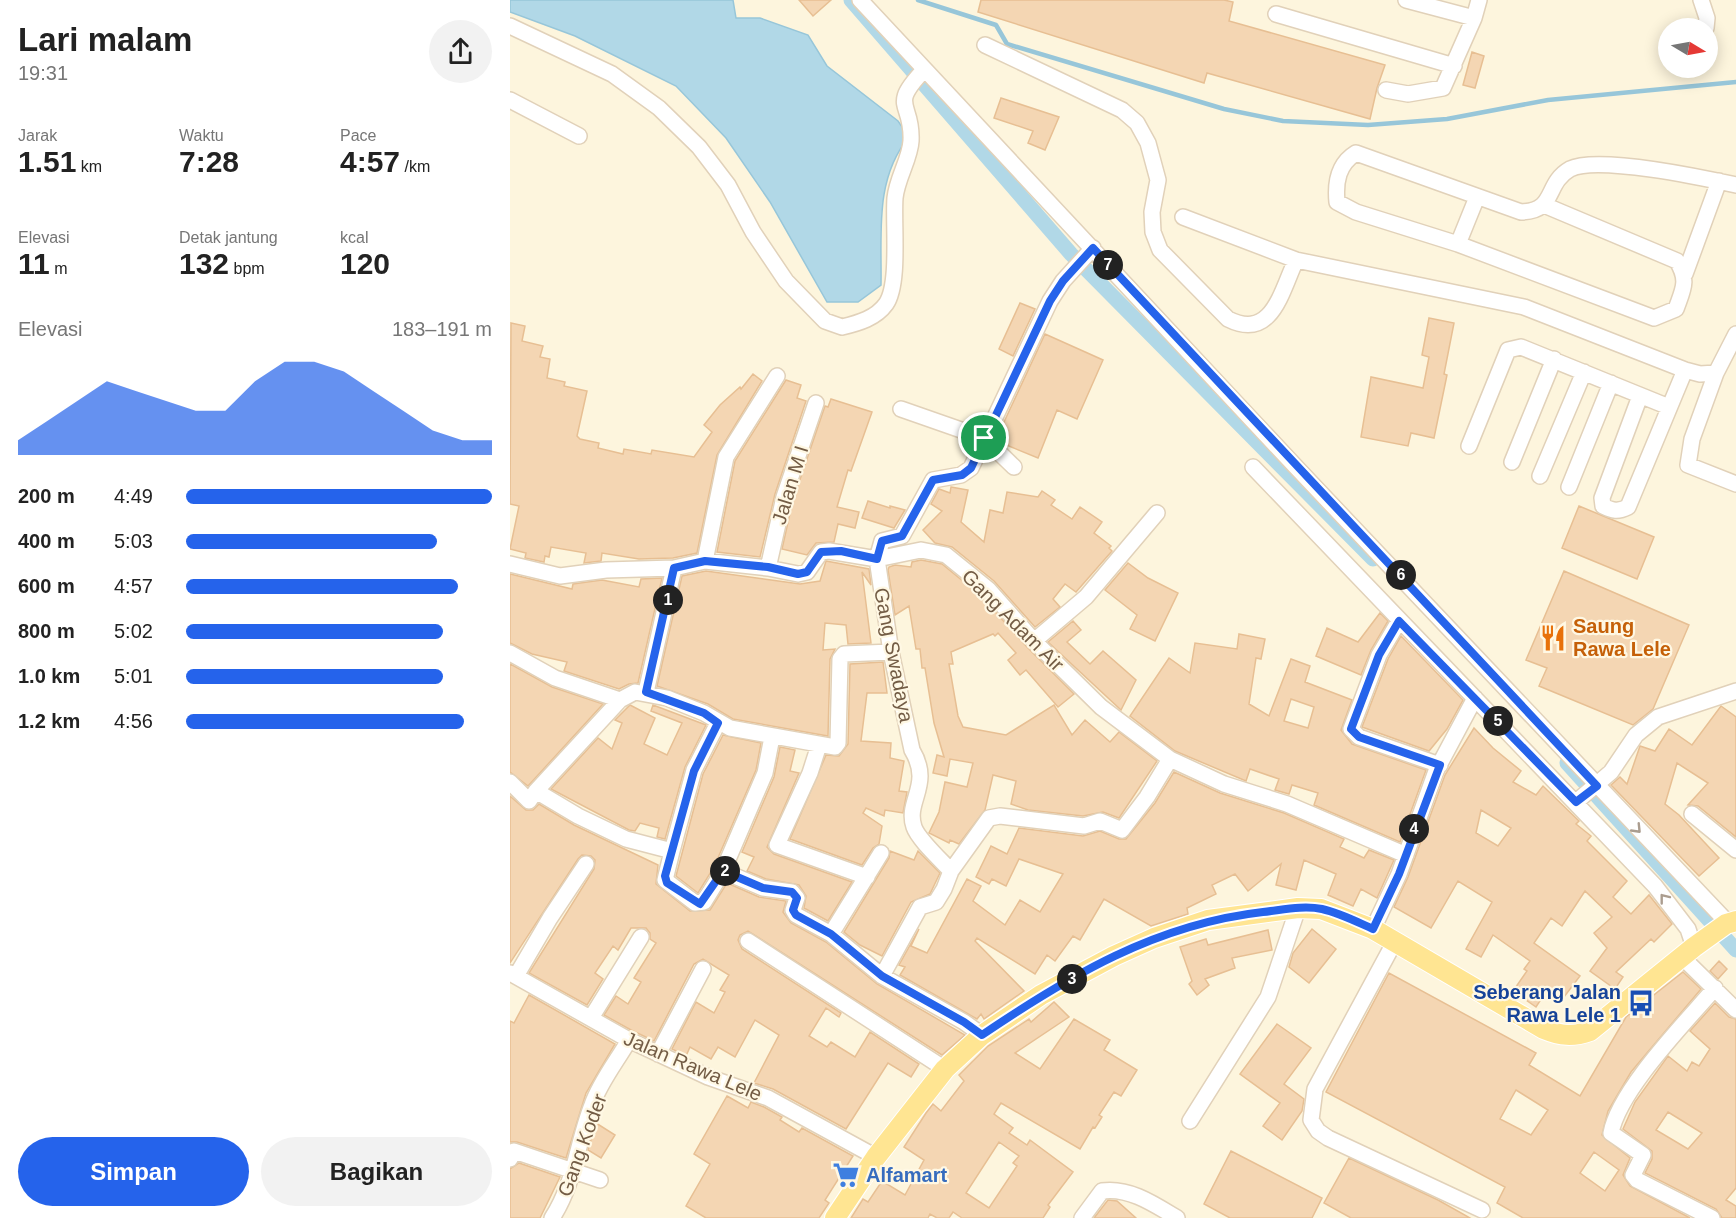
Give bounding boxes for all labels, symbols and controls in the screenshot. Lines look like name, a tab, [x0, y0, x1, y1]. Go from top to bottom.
north arrow	[1658, 18, 1718, 78]
map controls	[1658, 18, 1718, 78]
button: share	[429, 20, 492, 83]
text: Lari malam	[18, 21, 192, 58]
text: 19:31	[18, 62, 68, 84]
text: Jarak	[18, 127, 57, 144]
text: Waktu	[179, 127, 224, 144]
text: Pace	[340, 127, 376, 144]
text: 1.51	[18, 145, 76, 178]
text: 7:28	[179, 145, 239, 178]
text: 4:57	[340, 145, 400, 178]
text: km	[76, 158, 102, 175]
text: /km	[400, 158, 430, 175]
text: Elevasi	[18, 229, 70, 246]
text: Detak jantung	[179, 229, 278, 246]
text: kcal	[340, 229, 368, 246]
text: 11	[18, 247, 50, 280]
text: 132	[179, 247, 229, 280]
text: 120	[340, 247, 390, 280]
pin: 7	[1093, 250, 1123, 280]
text: 7	[1104, 256, 1112, 273]
text: m	[50, 260, 68, 277]
text: bpm	[229, 260, 265, 277]
text: Elevasi	[18, 318, 82, 340]
text: 183–191 m	[392, 318, 492, 340]
pin	[958, 412, 1009, 463]
icon: arrive	[967, 421, 1000, 454]
street label: Jalan M I	[768, 443, 812, 527]
text: 200 m	[18, 485, 75, 507]
text: 4:49	[114, 485, 153, 507]
text: 400 m	[18, 530, 75, 552]
text: 5:03	[114, 530, 153, 552]
pin: 6	[1386, 560, 1416, 590]
street label: Gang Adam Air	[958, 565, 1069, 676]
text: 6	[1397, 566, 1405, 583]
text: 600 m	[18, 575, 75, 597]
text: 4:57	[114, 575, 153, 597]
pin: 1	[653, 585, 683, 615]
street label: Gang Swadaya	[870, 586, 918, 725]
text: 1	[664, 591, 672, 608]
place label: Saung Rawa Lele	[1573, 615, 1671, 660]
text: 800 m	[18, 620, 75, 642]
text: 5:02	[114, 620, 153, 642]
restaurant icon: Saung Rawa Lele	[1538, 623, 1568, 653]
text: 1.0 km	[18, 665, 80, 687]
text: 5:01	[114, 665, 153, 687]
pin: 5	[1483, 706, 1513, 736]
text: 1.2 km	[18, 710, 80, 732]
text: 4:56	[114, 710, 153, 732]
text: 5	[1494, 712, 1502, 729]
pin: 4	[1399, 814, 1429, 844]
text: 4	[1410, 820, 1418, 837]
one-way arrow	[1630, 822, 1641, 832]
pin: 2	[710, 856, 740, 886]
text: 2	[721, 862, 729, 879]
one-way arrow	[1661, 894, 1672, 905]
pin: 3	[1057, 964, 1087, 994]
text: 3	[1068, 970, 1076, 987]
place label: Seberang Jalan Rawa Lele 1	[1473, 981, 1621, 1026]
bus stop icon: Seberang Jalan Rawa Lele 1	[1626, 988, 1656, 1018]
street label: Jalan Rawa Lele	[621, 1027, 765, 1105]
street label: Gang Koder	[553, 1090, 611, 1199]
button: Simpan	[18, 1137, 249, 1206]
button: Bagikan	[261, 1137, 492, 1206]
supermarket icon: Alfamart	[831, 1160, 861, 1190]
place label: Alfamart	[866, 1164, 947, 1186]

